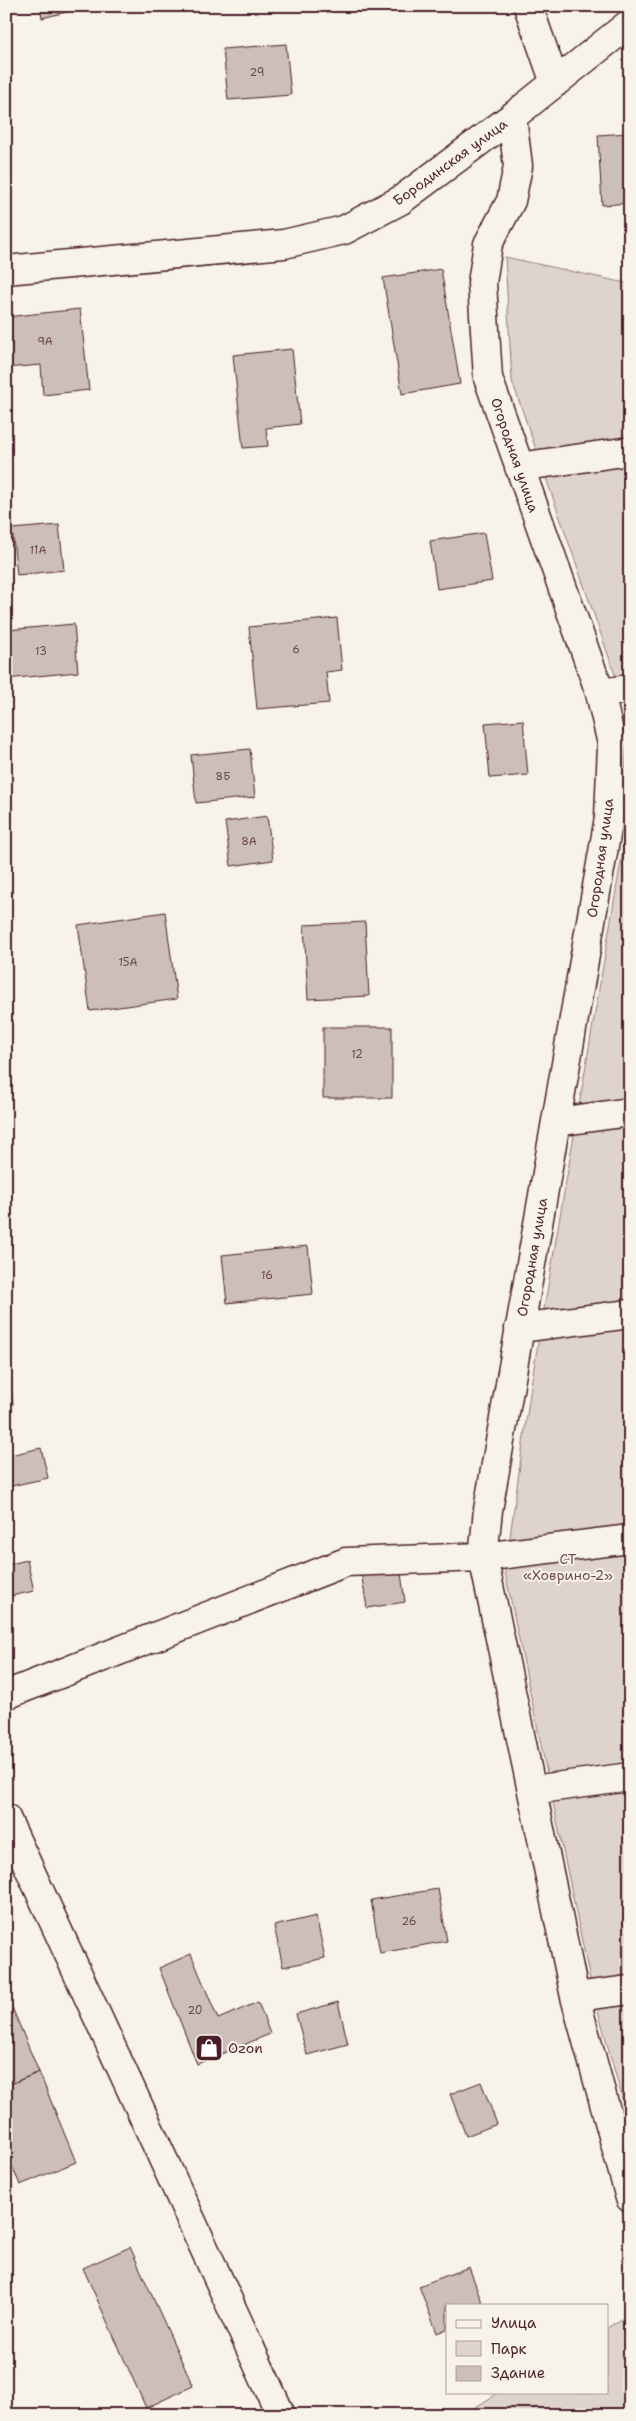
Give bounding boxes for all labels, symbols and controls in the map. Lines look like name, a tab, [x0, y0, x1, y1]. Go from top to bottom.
house number: 29	[250, 65, 264, 80]
street label: Бородинская улица	[389, 114, 511, 210]
house number: 9А	[37, 334, 53, 349]
street label: Огородная улица	[487, 395, 543, 515]
house number: 11А	[30, 543, 46, 558]
house number: 6	[292, 642, 300, 657]
house number: 13	[35, 644, 47, 659]
house number: 8Б	[216, 769, 230, 784]
street label: Огородная улица	[583, 797, 617, 919]
house number: 8А	[241, 834, 257, 849]
house number: 15А	[118, 955, 138, 970]
house number: 12	[351, 1047, 363, 1062]
street label: Огородная улица	[513, 1196, 551, 1318]
house number: 16	[261, 1268, 273, 1283]
park label: СТ «Ховрино-2»	[523, 1550, 613, 1584]
house number: 26	[402, 1914, 416, 1929]
house number: 20	[187, 2003, 203, 2018]
shop icon: Ozon	[194, 2033, 224, 2063]
place label: Ozon	[228, 2039, 263, 2057]
legend	[446, 2304, 608, 2394]
text: Улица	[491, 2313, 537, 2333]
text: Парк	[491, 2339, 527, 2359]
text: Здание	[491, 2363, 545, 2383]

